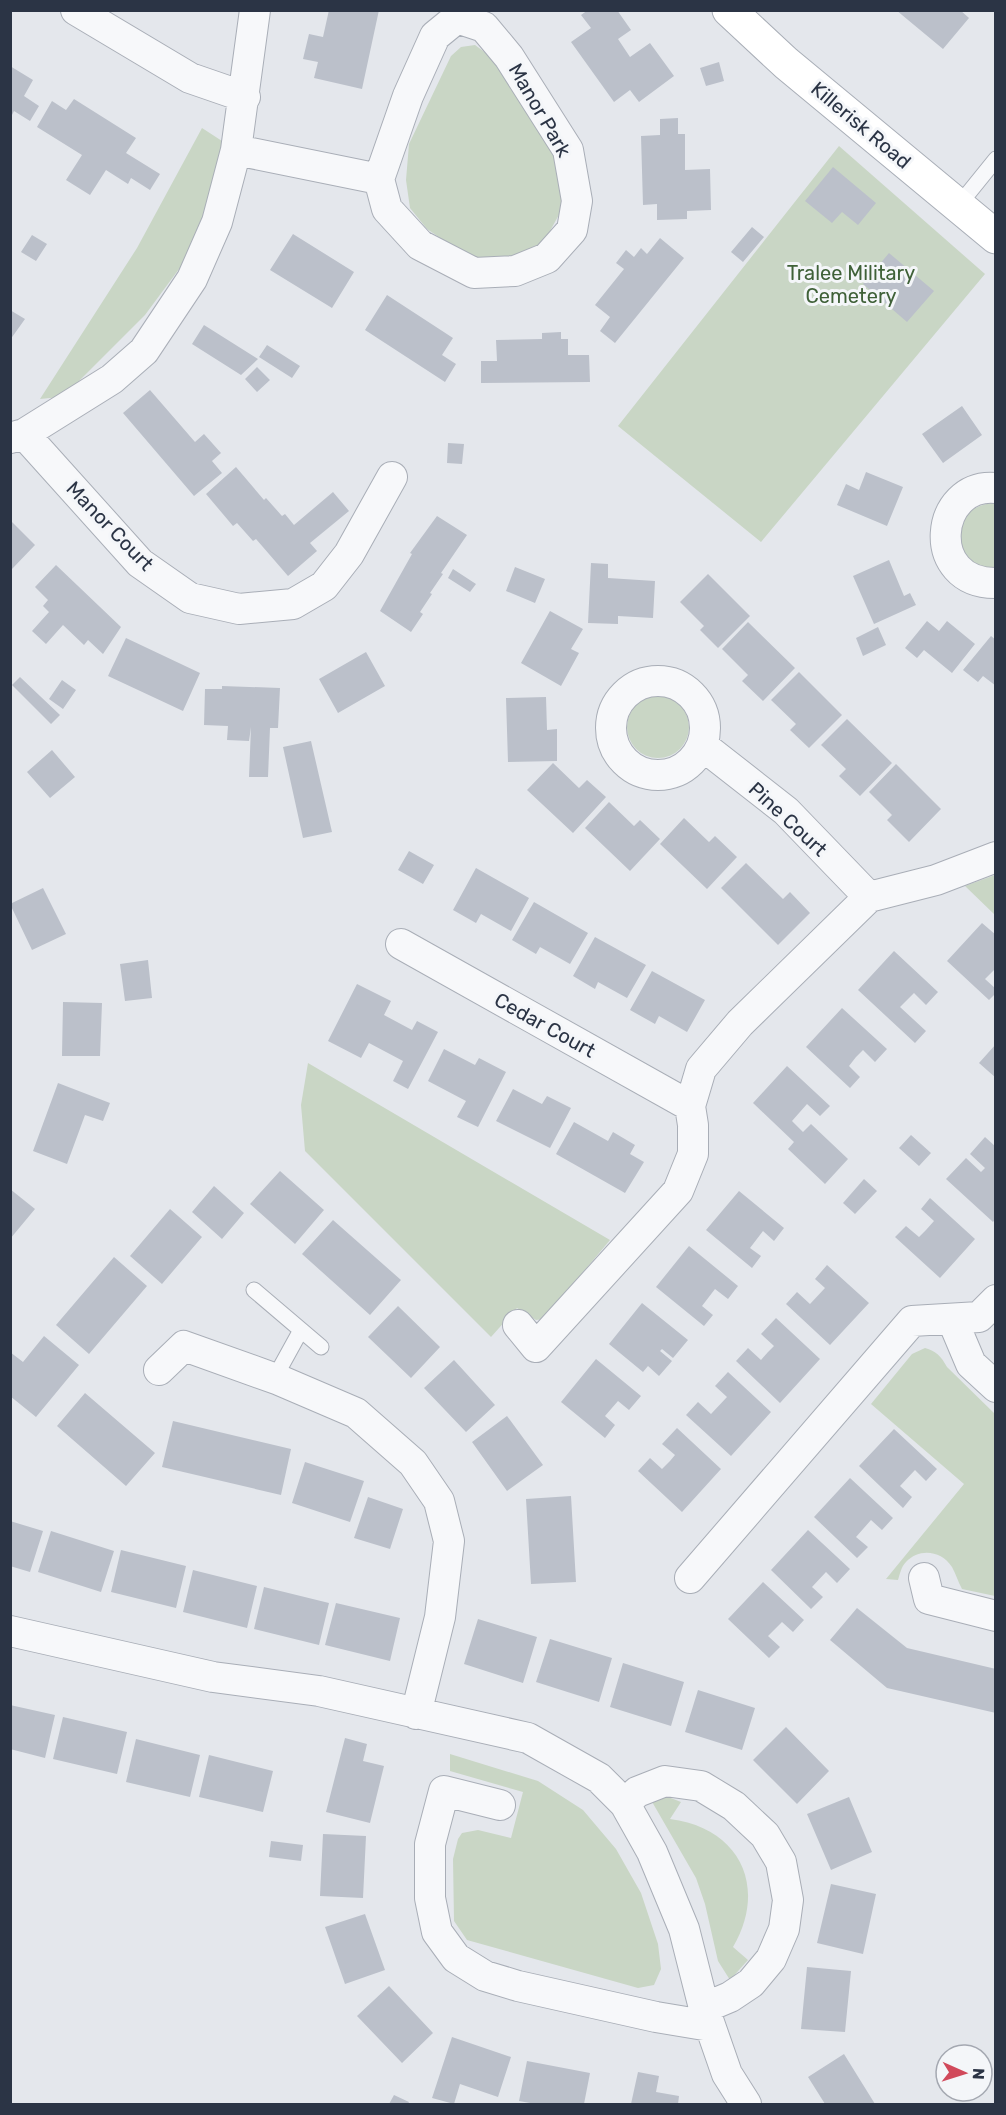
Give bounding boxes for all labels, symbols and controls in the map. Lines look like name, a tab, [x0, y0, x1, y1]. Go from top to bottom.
street label: Manor Park	[504, 59, 577, 162]
street label: Killerisk Road	[806, 76, 916, 174]
park label: Tralee Military Cemetery	[787, 261, 915, 308]
street label: Manor Court	[61, 476, 159, 576]
street label: Pine Court	[744, 777, 832, 861]
street label: Cedar Court	[490, 987, 600, 1063]
north arrow	[934, 2043, 994, 2103]
text: N	[969, 2068, 988, 2080]

